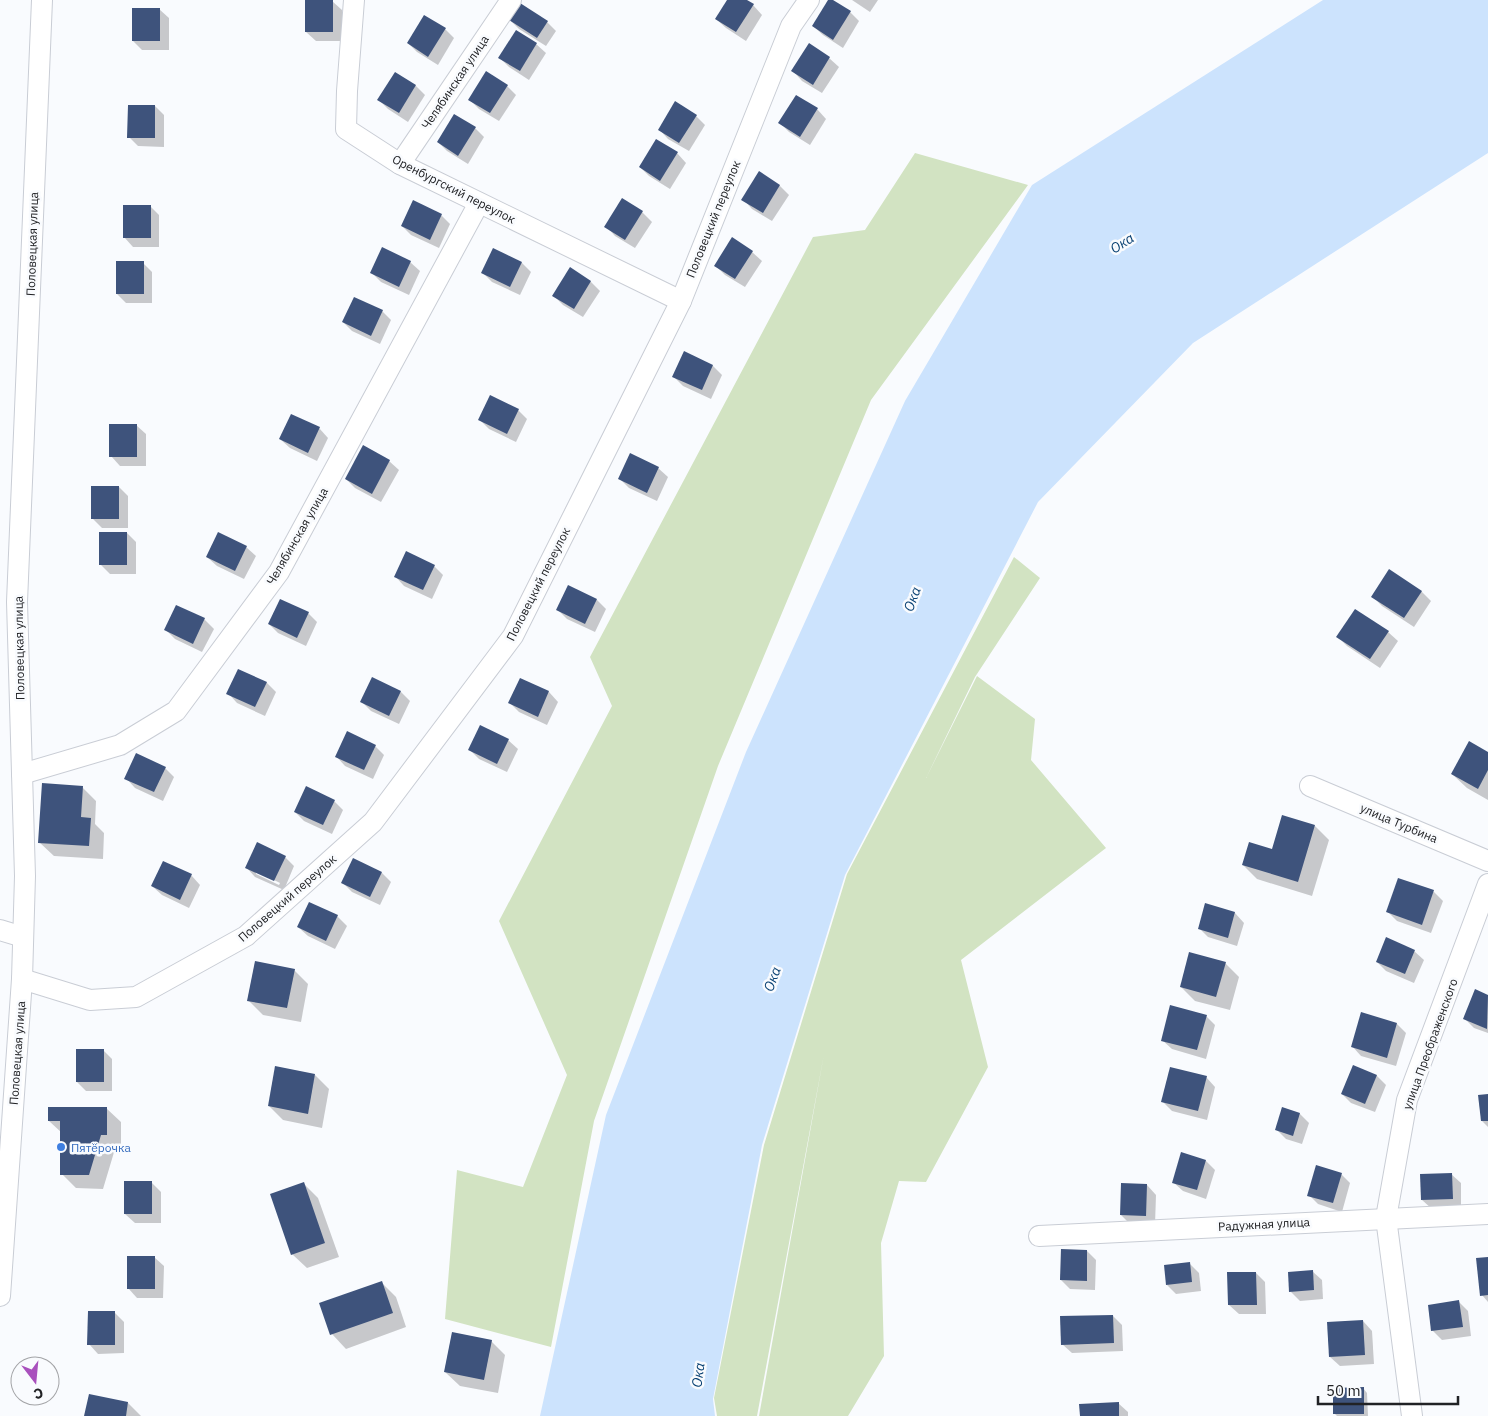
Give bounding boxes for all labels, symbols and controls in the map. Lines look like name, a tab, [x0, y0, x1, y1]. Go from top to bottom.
street label: Челябинская улица	[418, 32, 492, 132]
street label: Оренбургский переулок	[390, 151, 518, 227]
street label: Половецкий переулок	[683, 158, 744, 280]
street label: Половецкая улица	[23, 191, 41, 296]
water label: Ока	[1107, 229, 1137, 257]
street label: Челябинская улица	[263, 484, 331, 587]
street label: Половецкий переулок	[503, 524, 573, 643]
water label: Ока	[899, 584, 925, 614]
street label: Половецкая улица	[11, 595, 27, 700]
street label: улица Турбина	[1358, 800, 1441, 846]
street label: Половецкий переулок	[235, 851, 340, 945]
water label: Ока	[759, 964, 785, 994]
street label: улица Преображенского	[1399, 976, 1461, 1112]
street label: Половецкая улица	[6, 1000, 28, 1106]
place label: Пятёрочка	[71, 1140, 131, 1155]
marker: Пятёрочка	[55, 1141, 67, 1153]
street label: Радужная улица	[1218, 1214, 1311, 1234]
north arrow	[10, 1356, 60, 1406]
water label: Ока	[687, 1361, 709, 1389]
scale bar	[1318, 1374, 1458, 1406]
text: 50 m	[1326, 1381, 1361, 1400]
text: С	[32, 1384, 45, 1403]

